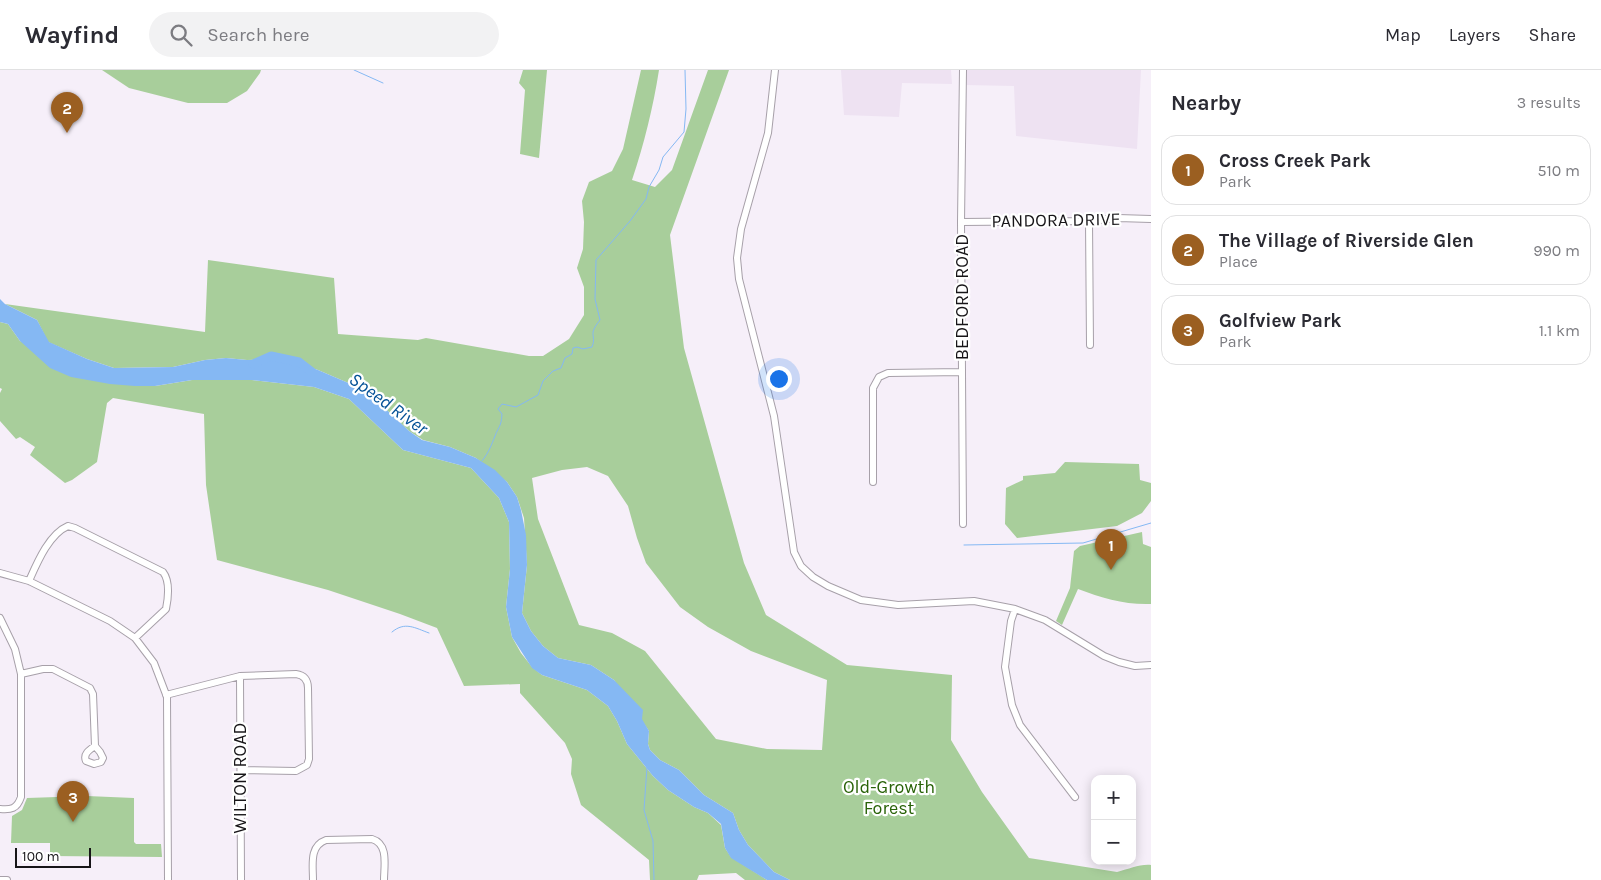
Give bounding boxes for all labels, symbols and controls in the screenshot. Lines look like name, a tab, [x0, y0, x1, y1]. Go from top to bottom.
search box	[149, 12, 499, 57]
text: Wayfind	[25, 21, 119, 49]
icon: search	[167, 21, 195, 49]
text: Search here	[207, 24, 309, 46]
text: Map	[1385, 24, 1421, 46]
text: Layers	[1449, 24, 1501, 46]
text: Share	[1529, 24, 1576, 46]
text: Nearby	[1171, 91, 1241, 115]
pin: 2	[51, 92, 83, 133]
text: 3 results	[1517, 93, 1581, 112]
text: Cross Creek Park	[1219, 150, 1371, 172]
text: 1	[1185, 161, 1191, 180]
text: 510 m	[1537, 161, 1580, 180]
text: Park	[1219, 172, 1251, 191]
street label: PANDORA DRIVE	[991, 208, 1121, 232]
text: The Village of Riverside Glen	[1219, 230, 1474, 252]
street label: BEDFORD ROAD	[951, 234, 973, 360]
text: 2	[1183, 241, 1193, 260]
text: 990 m	[1533, 241, 1580, 260]
text: Place	[1219, 252, 1258, 271]
text: Golfview Park	[1219, 310, 1342, 332]
text: 3	[1183, 321, 1193, 340]
text: 1.1 km	[1539, 321, 1580, 340]
text: Park	[1219, 332, 1251, 351]
your location	[766, 366, 792, 392]
water label: Speed River	[345, 368, 433, 441]
pin: 1	[1095, 529, 1127, 570]
street label: WILTON ROAD	[229, 723, 251, 833]
map controls	[1091, 775, 1136, 865]
button: +	[1091, 775, 1136, 820]
park label: Old-Growth Forest	[843, 776, 935, 819]
pin: 3	[57, 781, 89, 822]
button: −	[1091, 820, 1136, 865]
scale bar	[15, 845, 91, 868]
text: 100 m	[22, 848, 60, 865]

